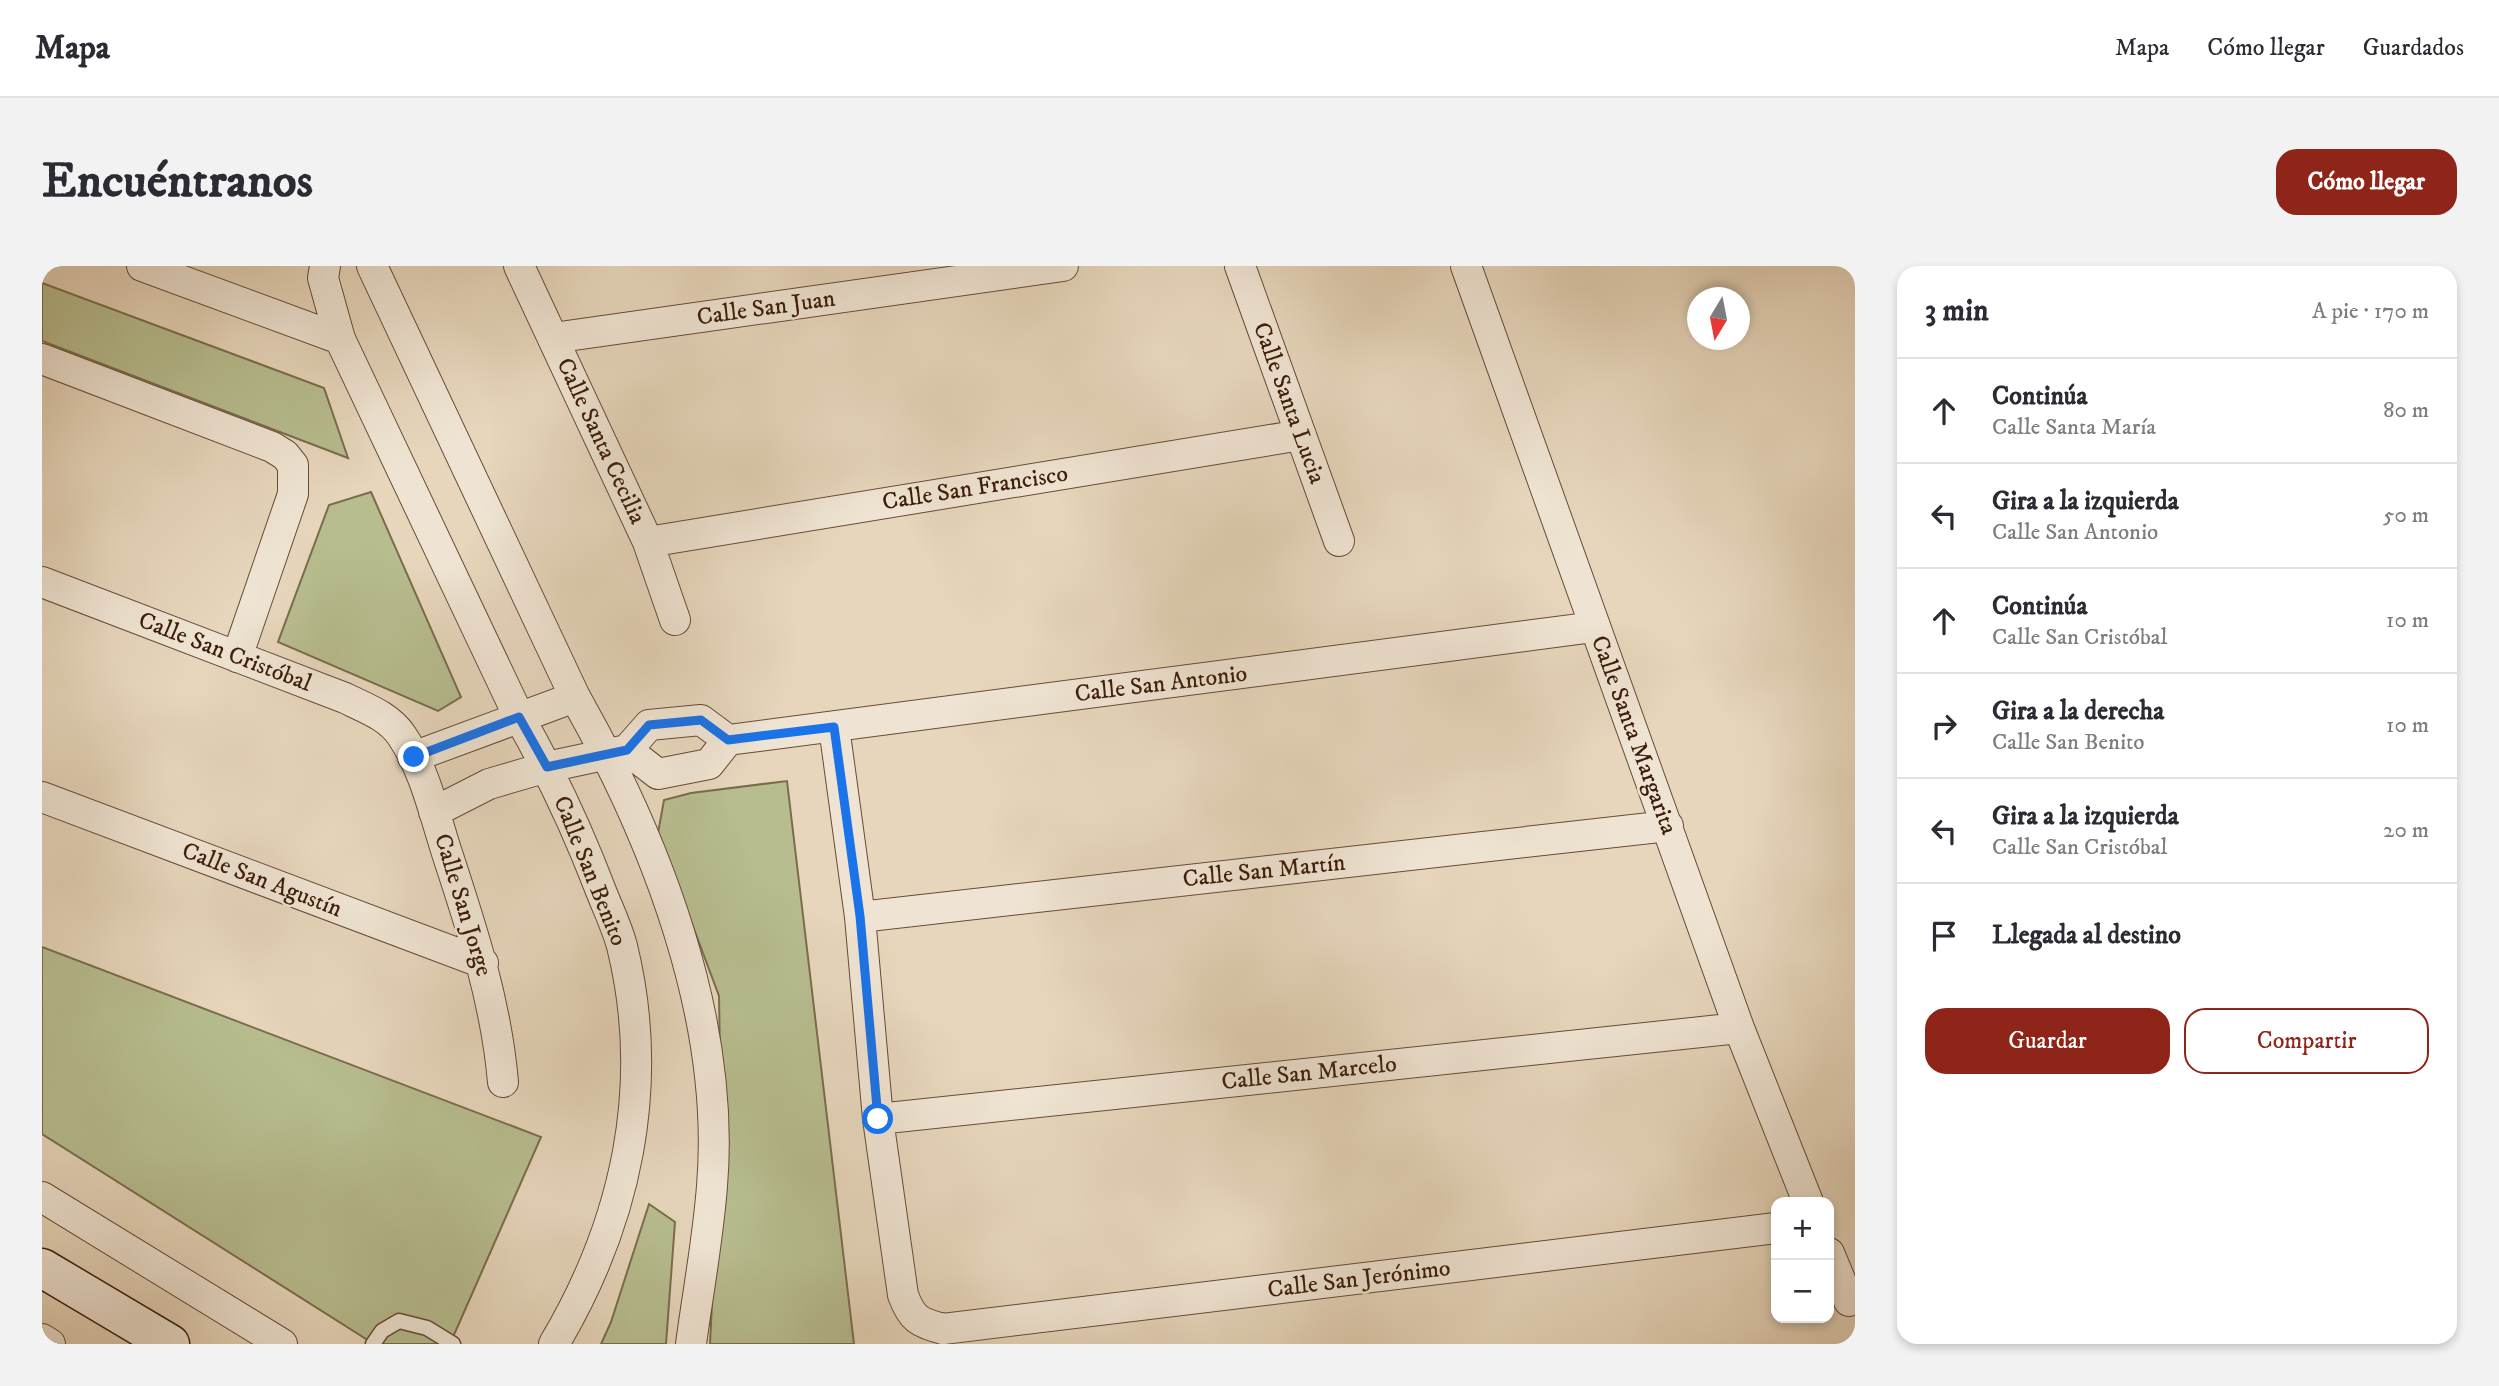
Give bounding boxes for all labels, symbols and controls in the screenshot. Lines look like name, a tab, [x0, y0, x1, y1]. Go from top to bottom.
text: Mapa	[35, 28, 110, 69]
text: Mapa	[2115, 33, 2169, 63]
text: Cómo llegar	[2207, 33, 2325, 63]
text: Guardados	[2363, 33, 2464, 63]
button: Cómo llegar	[2276, 149, 2457, 215]
text: Encuéntranos	[42, 151, 313, 213]
street label: Calle San Juan	[695, 283, 838, 333]
north arrow	[1687, 287, 1750, 350]
text: 3 min	[1925, 293, 1989, 330]
text: A pie · 170 m	[2312, 297, 2429, 326]
street label: Calle Santa Lucia	[1246, 318, 1332, 488]
street label: Calle Santa Cecilia	[549, 353, 653, 530]
text: Continúa	[1992, 380, 2087, 413]
icon: ahead	[1925, 392, 1963, 430]
text: 80 m	[2383, 396, 2429, 425]
text: Calle Santa María	[1992, 413, 2156, 442]
street label: Calle San Francisco	[880, 459, 1070, 517]
text: Gira a la izquierda	[1992, 485, 2179, 518]
icon: left	[1925, 497, 1963, 535]
text: 50 m	[2383, 501, 2429, 530]
text: Calle San Antonio	[1992, 518, 2158, 547]
text: Continúa	[1992, 590, 2087, 623]
icon: ahead	[1925, 602, 1963, 640]
street label: Calle San Cristóbal	[134, 605, 317, 699]
text: 10 m	[2386, 606, 2429, 635]
text: Calle San Cristóbal	[1992, 623, 2167, 652]
street label: Calle Santa Margarita	[1584, 631, 1684, 839]
street label: Calle San Antonio	[1073, 659, 1249, 709]
text: Gira a la derecha	[1992, 695, 2164, 728]
icon: right	[1925, 707, 1963, 745]
text: 10 m	[2386, 711, 2429, 740]
text: Calle San Benito	[1992, 728, 2145, 757]
route end	[398, 741, 429, 772]
street label: Calle San Benito	[546, 792, 634, 950]
text: Gira a la izquierda	[1992, 800, 2179, 833]
icon: left	[1925, 812, 1963, 850]
text: 20 m	[2383, 816, 2429, 845]
street label: Calle San Jorge	[427, 830, 499, 980]
text: Calle San Cristóbal	[1992, 833, 2167, 862]
street label: Calle San Agustín	[178, 836, 347, 924]
street label: Calle San Martín	[1181, 847, 1347, 894]
icon: arrive	[1925, 917, 1963, 955]
text: Llegada al destino	[1992, 919, 2181, 952]
button: Guardar	[1925, 1008, 2170, 1074]
button: Compartir	[2184, 1008, 2429, 1074]
street label: Calle San Marcelo	[1220, 1049, 1398, 1097]
route start	[862, 1103, 893, 1134]
map controls	[1771, 1197, 1834, 1323]
button: +	[1771, 1197, 1834, 1260]
street label: Calle San Jerónimo	[1266, 1253, 1452, 1305]
button: −	[1771, 1260, 1834, 1323]

